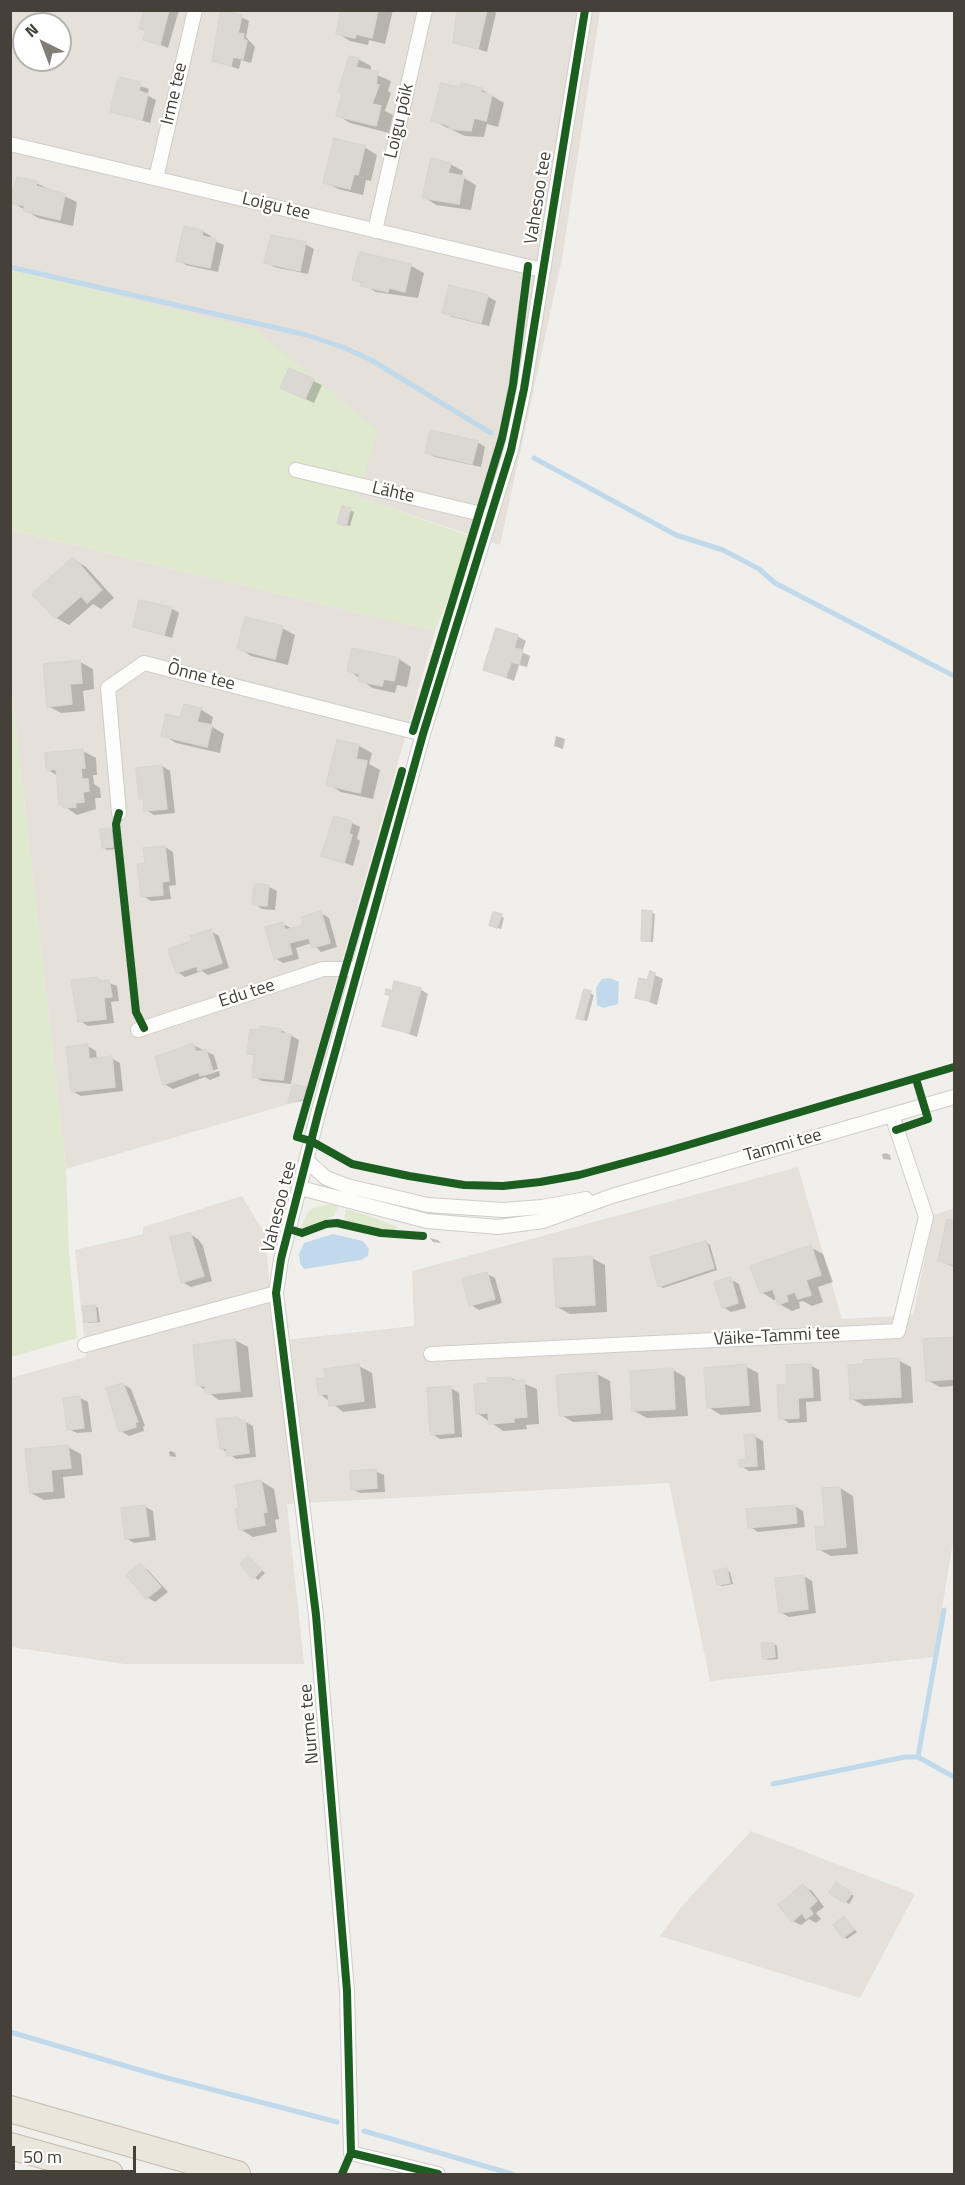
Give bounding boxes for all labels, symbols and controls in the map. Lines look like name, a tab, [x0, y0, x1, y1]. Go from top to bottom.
north arrow	[12, 12, 72, 72]
text: N	[19, 17, 43, 43]
street label: Irme tee	[157, 61, 193, 127]
street label: Loigu põik	[381, 81, 419, 161]
street label: Vahesoo tee	[521, 150, 557, 246]
street label: Loigu tee	[240, 189, 312, 225]
street label: Lähte	[370, 478, 416, 508]
street label: Õnne tee	[165, 658, 237, 696]
street label: Edu tee	[216, 975, 278, 1013]
street label: Tammi tee	[742, 1125, 824, 1167]
street label: Vahesoo tee	[258, 1159, 302, 1255]
street label: Väike-Tammi tee	[713, 1323, 841, 1351]
street label: Nurme tee	[296, 1683, 324, 1765]
scale bar	[15, 2134, 140, 2172]
text: 50 m	[23, 2143, 62, 2170]

